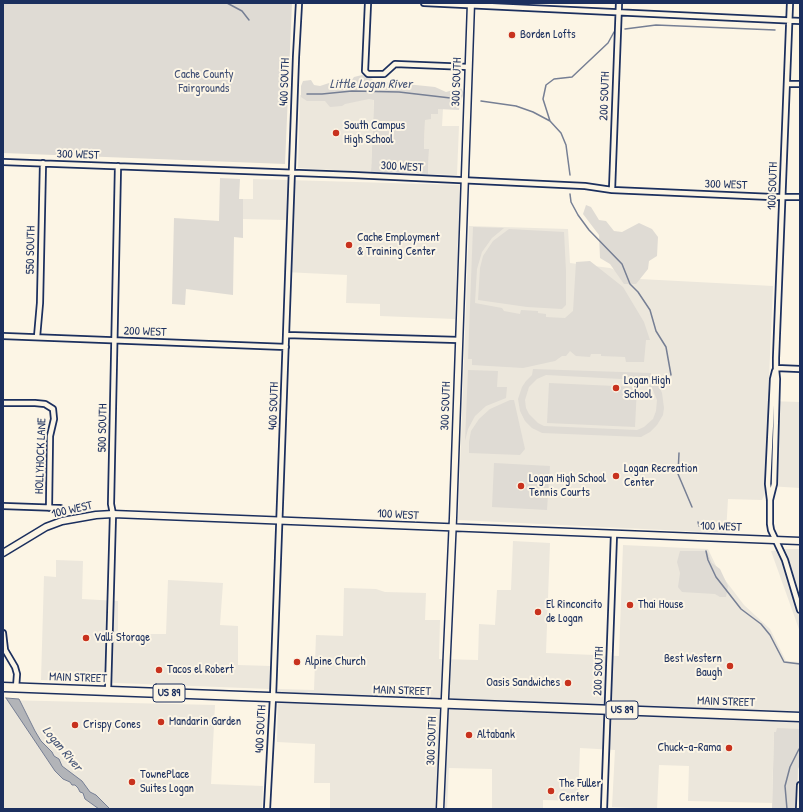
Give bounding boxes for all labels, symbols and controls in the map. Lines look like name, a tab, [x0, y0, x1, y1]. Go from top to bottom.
place label: Borden Lofts	[520, 28, 576, 42]
marker: Borden Lofts	[507, 30, 517, 40]
street label: 300 SOUTH	[449, 57, 465, 107]
street label: 400 SOUTH	[277, 58, 293, 106]
park label: Cache County Fairgrounds	[174, 68, 234, 96]
street label: 200 SOUTH	[597, 71, 613, 121]
water label: Little Logan River	[330, 77, 412, 93]
place label: South Campus High School	[344, 119, 405, 147]
marker: South Campus High School	[331, 128, 341, 138]
street label: 300 WEST	[56, 147, 100, 163]
street label: 300 WEST	[380, 159, 424, 175]
street label: 100 SOUTH	[765, 162, 781, 210]
street label: 300 WEST	[704, 177, 748, 193]
street label: 550 SOUTH	[23, 226, 39, 274]
place label: Cache Employment & Training Center	[357, 231, 440, 259]
marker: Cache Employment & Training Center	[344, 240, 354, 250]
street label: 200 WEST	[123, 324, 167, 340]
place label: Logan High School	[624, 374, 670, 402]
street label: 300 SOUTH	[438, 381, 454, 431]
street label: 400 SOUTH	[266, 382, 282, 430]
marker: Logan High School	[611, 383, 621, 393]
street label: 500 SOUTH	[95, 404, 111, 452]
street label: HOLLYHOCK LANE	[32, 418, 50, 494]
place label: Logan Recreation Center	[624, 462, 698, 490]
marker: Logan Recreation Center	[611, 471, 621, 481]
place label: Logan High School Tennis Courts	[529, 472, 606, 500]
marker: Logan High School Tennis Courts	[516, 481, 526, 491]
street label: 100 WEST	[50, 498, 94, 522]
street label: 100 WEST	[377, 507, 419, 523]
street label: 100 WEST	[700, 519, 742, 535]
place label: El Rinconcito de Logan	[546, 598, 602, 626]
place label: Thai House	[638, 598, 683, 612]
marker: Thai House	[625, 600, 635, 610]
marker: El Rinconcito de Logan	[533, 607, 543, 617]
place label: Valli Storage	[94, 631, 150, 645]
marker: Valli Storage	[81, 633, 91, 643]
street label: 200 SOUTH	[591, 646, 607, 696]
place label: Best Western Baugh	[664, 652, 722, 680]
place label: Alpine Church	[305, 655, 366, 669]
marker: Alpine Church	[292, 657, 302, 667]
marker: Best Western Baugh	[725, 661, 735, 671]
place label: Tacos el Robert	[167, 663, 234, 677]
marker: Tacos el Robert	[154, 665, 164, 675]
street label: MAIN STREET	[49, 670, 107, 686]
place label: Oasis Sandwiches	[486, 676, 560, 690]
marker: Oasis Sandwiches	[563, 678, 573, 688]
street label: MAIN STREET	[373, 683, 431, 699]
road number: US 89	[153, 684, 185, 702]
street label: MAIN STREET	[697, 694, 755, 710]
road number: US 89	[606, 701, 638, 719]
street label: 400 SOUTH	[253, 705, 269, 753]
place label: Mandarin Garden	[169, 715, 241, 729]
street label: 300 SOUTH	[424, 716, 440, 766]
marker: Mandarin Garden	[156, 717, 166, 727]
place label: Crispy Cones	[83, 718, 141, 732]
marker: Crispy Cones	[70, 720, 80, 730]
water label: Logan River	[39, 723, 85, 775]
place label: Altabank	[477, 728, 515, 742]
marker: Altabank	[464, 730, 474, 740]
place label: Chuck-a-Rama	[658, 741, 721, 755]
marker: Chuck-a-Rama	[724, 743, 734, 753]
place label: TownePlace Suites Logan	[140, 768, 194, 796]
marker: TownePlace Suites Logan	[127, 777, 137, 787]
place label: The Fuller Center	[559, 777, 601, 805]
marker: The Fuller Center	[546, 786, 556, 796]

